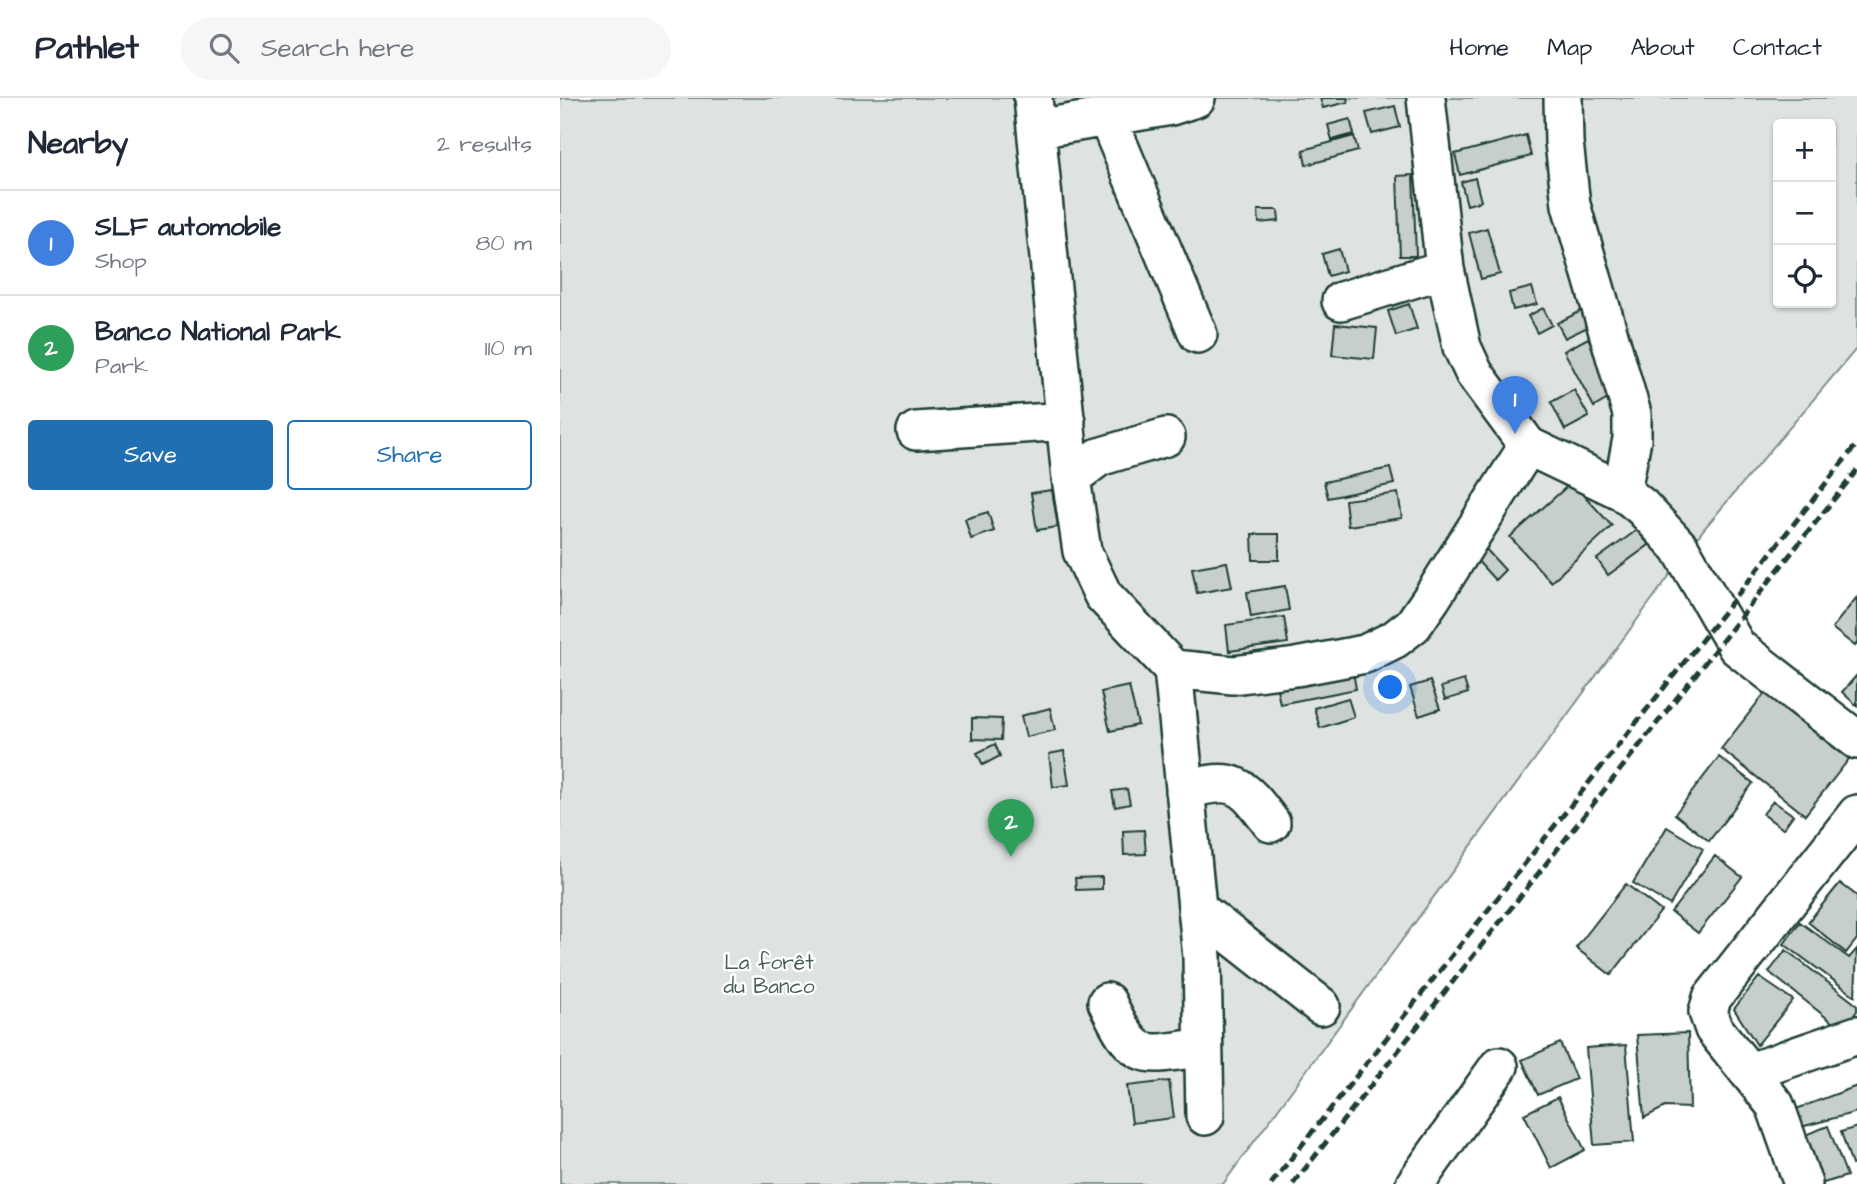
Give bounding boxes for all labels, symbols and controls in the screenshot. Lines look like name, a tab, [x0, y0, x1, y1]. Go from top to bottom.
search box	[181, 17, 671, 80]
text: Pathlet	[35, 25, 139, 71]
icon: search	[205, 29, 243, 67]
text: Search here	[261, 30, 414, 66]
text: Home	[1449, 31, 1509, 65]
text: Map	[1547, 31, 1592, 65]
text: About	[1630, 31, 1695, 65]
text: Contact	[1733, 31, 1822, 65]
map controls	[1773, 119, 1836, 308]
button: +	[1773, 119, 1836, 182]
text: Nearby	[28, 123, 128, 165]
text: 2 results	[437, 128, 532, 160]
button: −	[1773, 182, 1836, 245]
text: SLF automobile	[95, 209, 281, 245]
text: 1	[50, 227, 52, 259]
text: 80 m	[475, 227, 532, 259]
text: Shop	[95, 245, 147, 277]
button: locate	[1773, 245, 1836, 308]
text: Banco National Park	[95, 314, 341, 350]
text: 2	[44, 332, 58, 364]
text: 110 m	[484, 332, 532, 364]
text: Park	[95, 350, 148, 382]
pin: 1	[1492, 376, 1538, 434]
button: Save	[28, 420, 273, 490]
button: Share	[287, 420, 532, 490]
your location	[1373, 670, 1407, 704]
pin: 2	[988, 799, 1034, 857]
park label: La forêt du Banco	[723, 948, 815, 1001]

